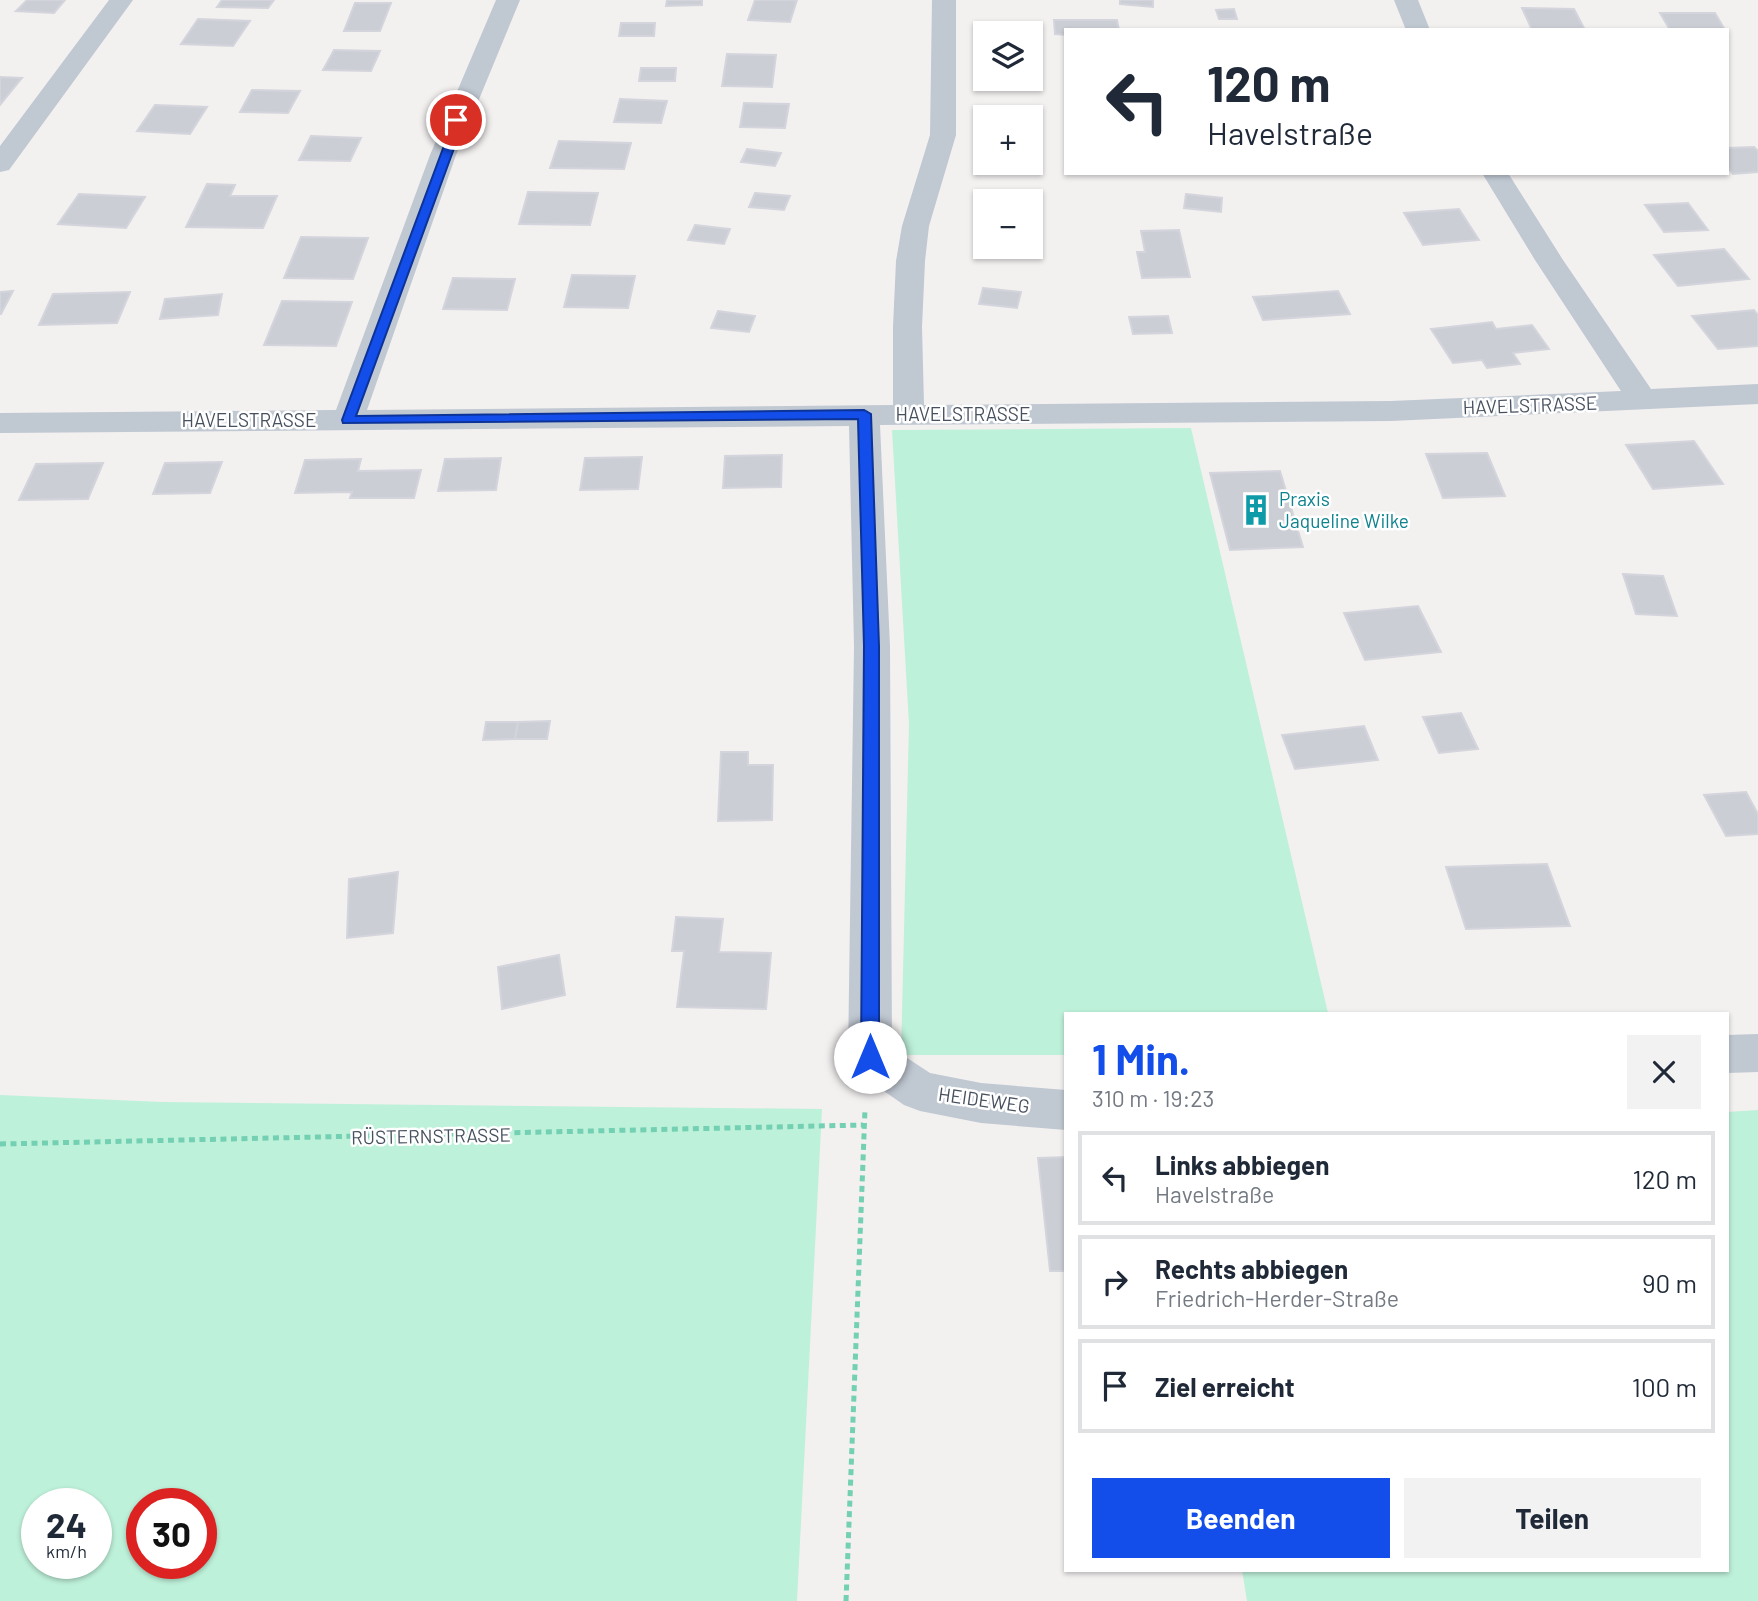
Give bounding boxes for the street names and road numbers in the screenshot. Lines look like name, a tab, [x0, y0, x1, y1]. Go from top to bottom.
street label: HAVELSTRASSE	[1462, 391, 1598, 418]
street label: HAVELSTRASSE	[896, 402, 1030, 425]
street label: HAVELSTRASSE	[182, 408, 316, 431]
street label: HEIDEWEG	[937, 1082, 1031, 1117]
street label: RÜSTERNSTRASSE	[351, 1123, 511, 1148]

